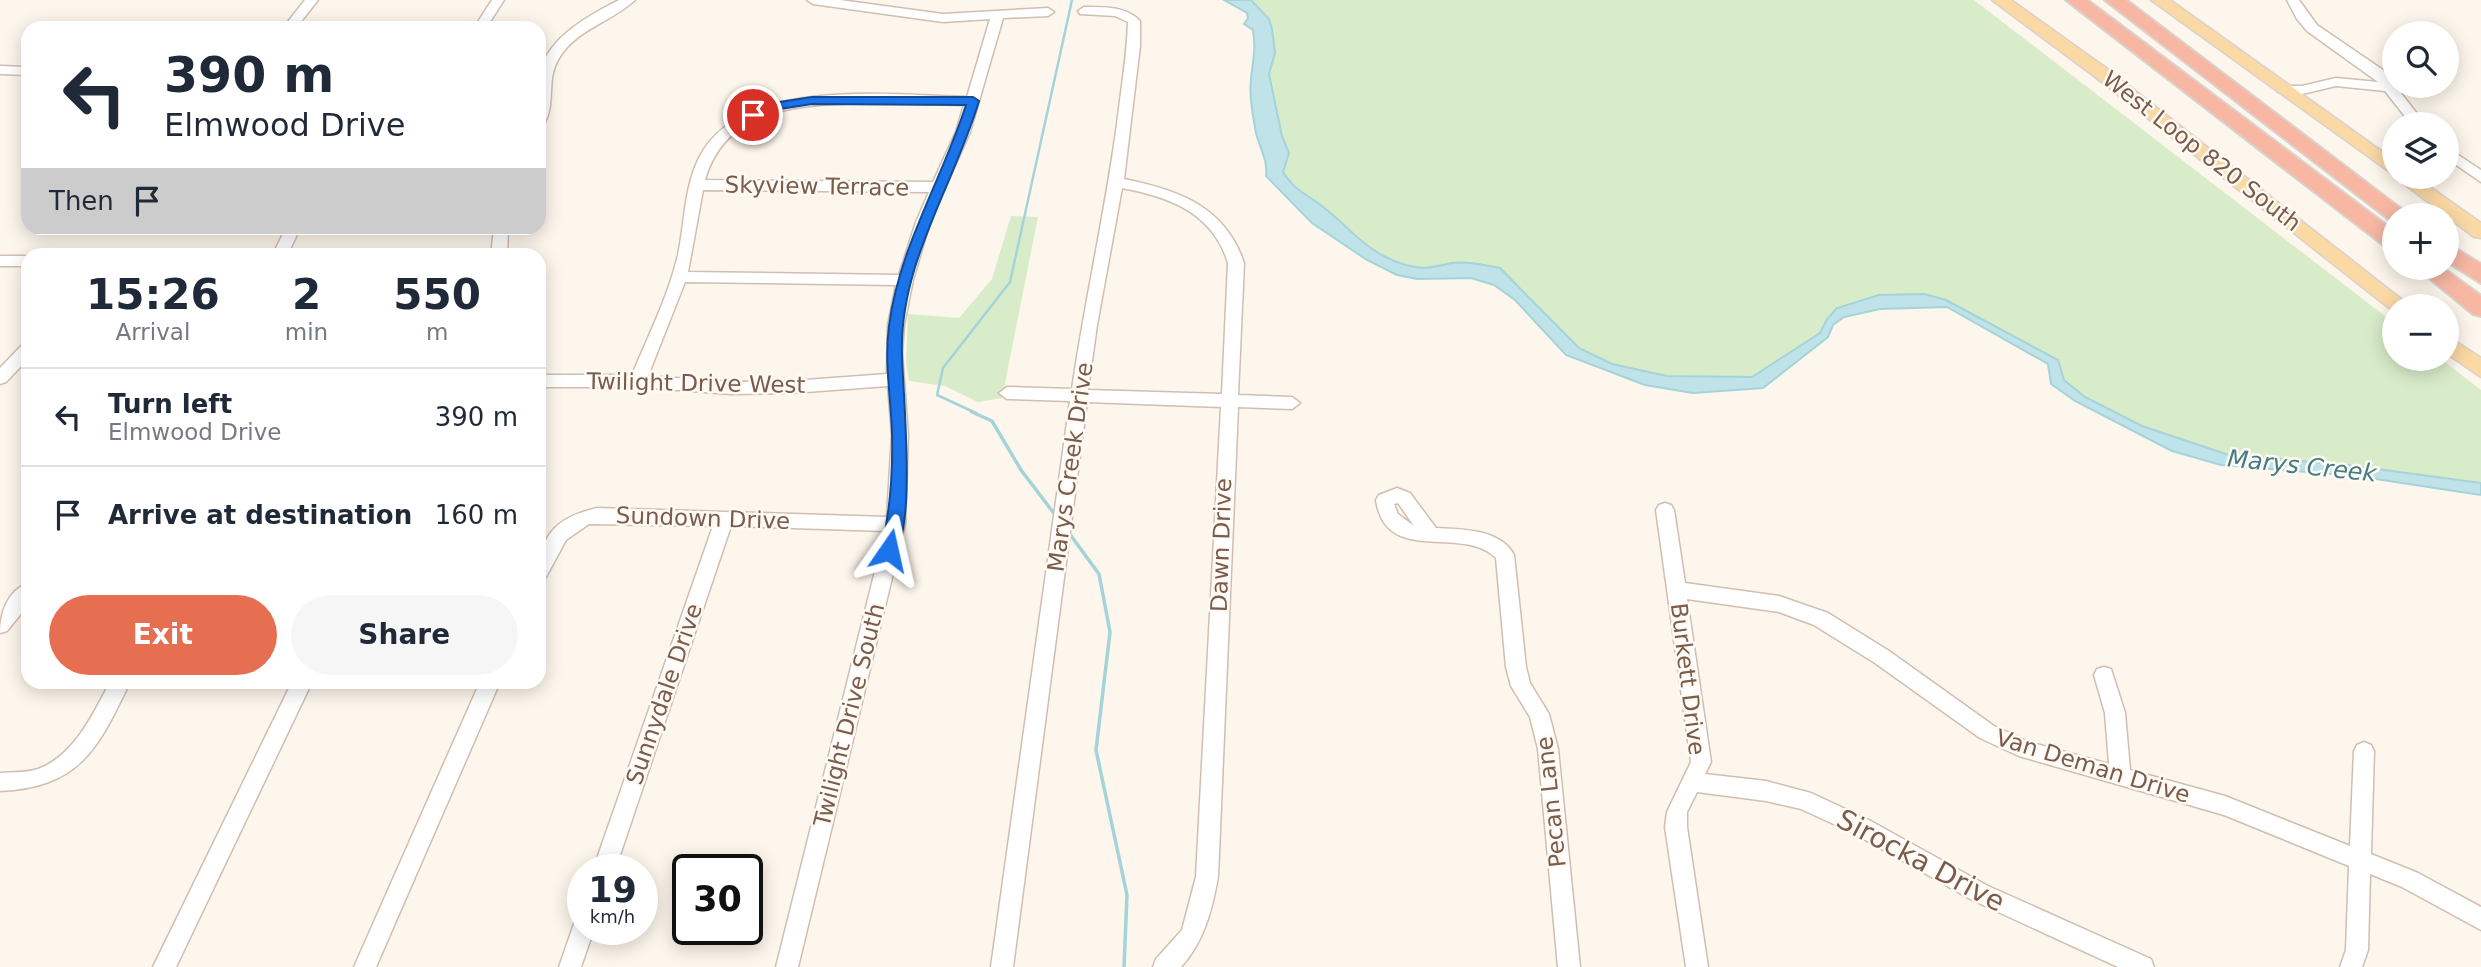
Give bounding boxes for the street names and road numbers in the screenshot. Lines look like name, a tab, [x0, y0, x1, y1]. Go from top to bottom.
street label: West Loop 820 South	[2098, 66, 2306, 236]
street label: Skyview Terrace	[724, 171, 910, 201]
street label: Marys Creek Drive	[1042, 360, 1098, 574]
street label: Twilight Drive West	[585, 368, 806, 398]
street label: Dawn Drive	[1206, 478, 1236, 612]
street label: Sundown Drive	[615, 502, 791, 534]
street label: Sunnydale Drive	[621, 600, 707, 788]
street label: Twilight Drive South	[808, 601, 889, 830]
street label: Burkett Drive	[1666, 601, 1710, 757]
street label: Van Deman Drive	[1993, 724, 2193, 808]
street label: Pecan Lane	[1531, 735, 1571, 869]
street label: Sirocka Drive	[1831, 802, 2010, 919]

